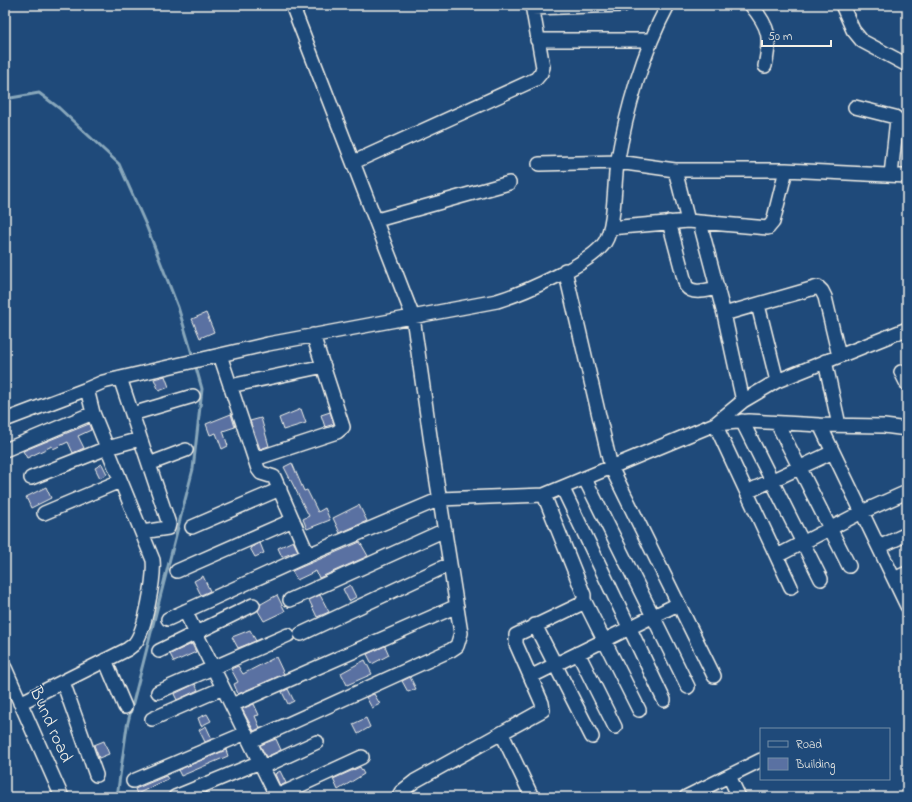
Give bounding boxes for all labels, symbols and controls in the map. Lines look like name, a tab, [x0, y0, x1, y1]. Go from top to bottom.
scale bar	[762, 22, 831, 48]
text: 50 m	[768, 28, 792, 46]
street label: Bund road	[21, 682, 78, 767]
legend	[760, 728, 890, 780]
text: Road	[796, 736, 822, 754]
text: Building	[795, 756, 835, 775]

